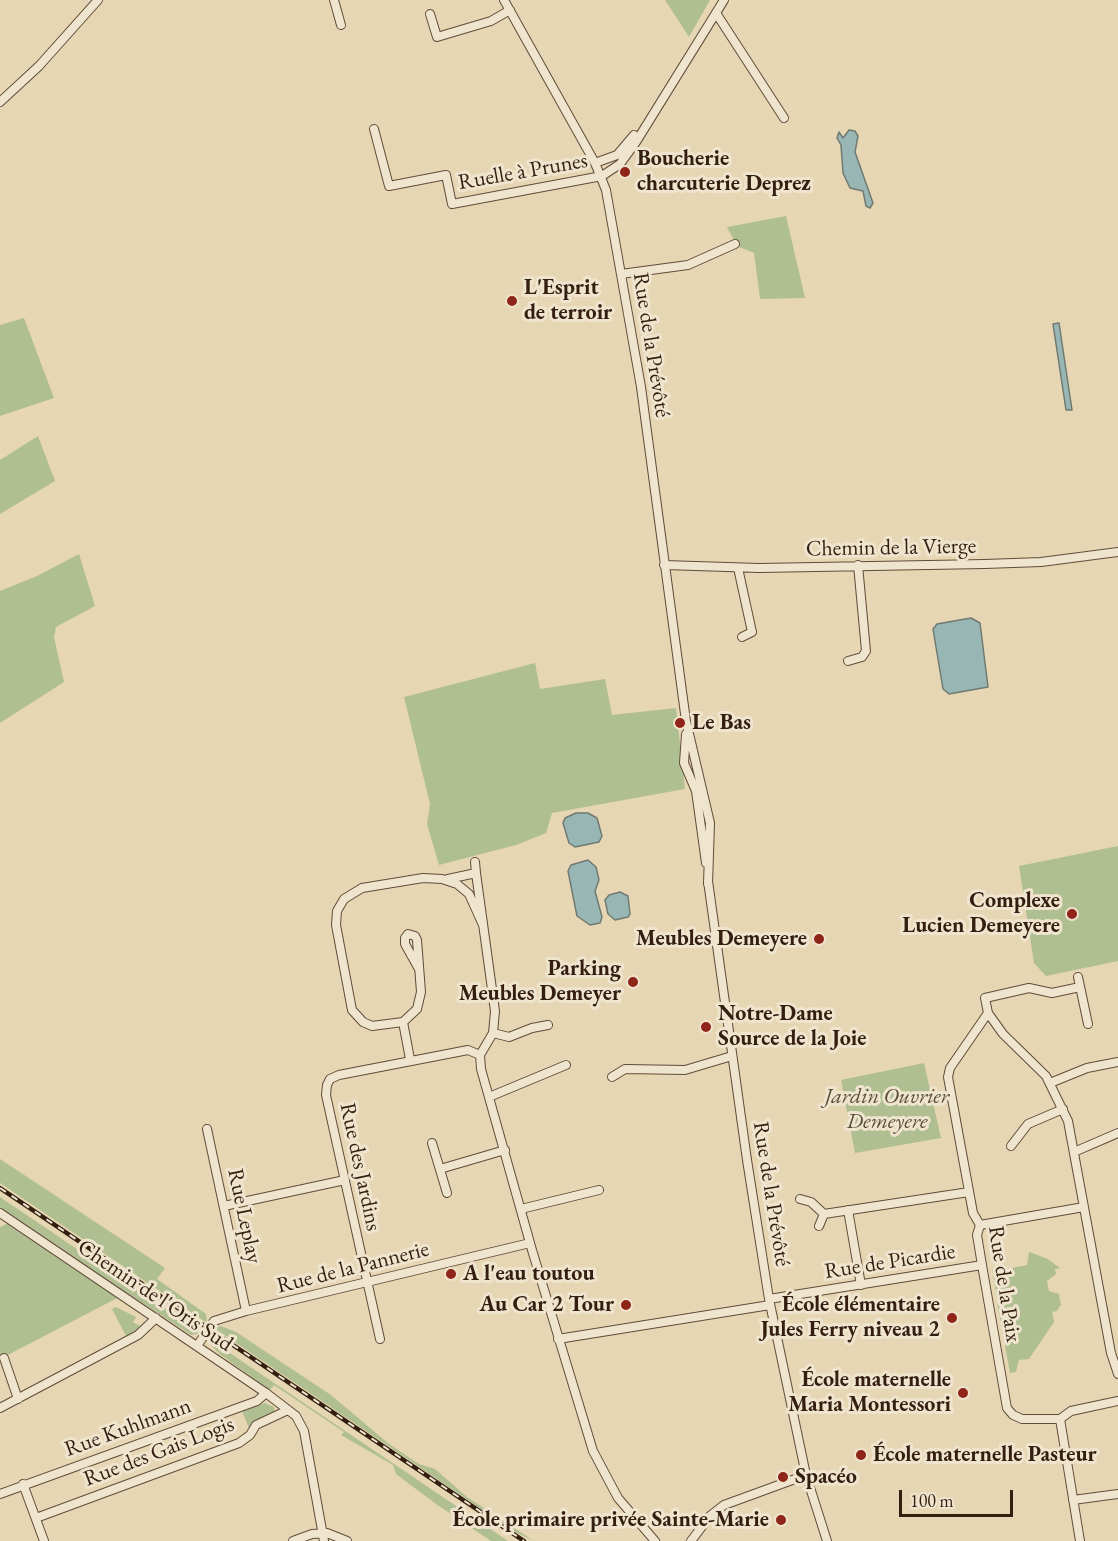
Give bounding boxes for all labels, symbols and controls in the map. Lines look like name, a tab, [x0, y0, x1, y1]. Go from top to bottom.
place label: Boucherie charcuterie Deprez	[637, 146, 811, 198]
street label: Ruelle à Prunes	[456, 148, 590, 196]
marker: Boucherie charcuterie Deprez	[618, 165, 632, 179]
street label: Rue de la Prévôté	[627, 271, 675, 419]
place label: L'Esprit de terroir	[524, 275, 612, 326]
marker: L'Esprit de terroir	[505, 294, 519, 308]
street label: Chemin de la Vierge	[806, 533, 976, 563]
place label: Le Bas	[692, 710, 751, 736]
marker: Le Bas	[673, 716, 687, 730]
place label: Complexe Lucien Demeyere	[902, 888, 1060, 939]
marker: Complexe Lucien Demeyere	[1065, 907, 1079, 921]
place label: Meubles Demeyere	[636, 926, 807, 952]
marker: Meubles Demeyere	[812, 932, 826, 946]
place label: Parking Meubles Demeyer	[459, 956, 621, 1008]
marker: Parking Meubles Demeyer	[626, 975, 640, 989]
place label: Notre-Dame Source de la Joie	[718, 1001, 866, 1052]
marker: Notre-Dame Source de la Joie	[699, 1020, 713, 1034]
park label: Jardin Ouvrier Demeyere	[825, 1084, 949, 1136]
street label: Rue des Jardins	[334, 1101, 386, 1233]
street label: Rue de la Prévôté	[747, 1120, 795, 1268]
street label: Rue Leplay	[221, 1166, 267, 1266]
street label: Rue de la Paix	[982, 1224, 1026, 1344]
street label: Chemin de l'Oris Sud	[72, 1234, 238, 1358]
street label: Rue de la Pannerie	[274, 1236, 432, 1300]
street label: Rue de Picardie	[823, 1239, 957, 1285]
place label: A l'eau toutou	[463, 1261, 595, 1287]
marker: A l'eau toutou	[444, 1267, 458, 1281]
place label: Au Car 2 Tour	[480, 1292, 614, 1318]
place label: École élémentaire Jules Ferry niveau 2	[761, 1292, 940, 1344]
marker: Au Car 2 Tour	[619, 1298, 633, 1312]
marker: École élémentaire Jules Ferry niveau 2	[945, 1311, 959, 1325]
place label: École maternelle Maria Montessori	[788, 1367, 951, 1418]
marker: École maternelle Maria Montessori	[956, 1386, 970, 1400]
street label: Rue Kuhlmann	[61, 1393, 195, 1463]
street label: Rue des Gais Logis	[80, 1411, 238, 1493]
place label: École maternelle Pasteur	[873, 1442, 1097, 1468]
marker: École maternelle Pasteur	[854, 1448, 868, 1462]
place label: Spacéo	[795, 1464, 857, 1490]
marker: Spacéo	[776, 1470, 790, 1484]
scale bar	[902, 1478, 1016, 1516]
text: 100 m	[910, 1489, 954, 1512]
place label: École primaire privée Sainte-Marie	[453, 1507, 769, 1533]
marker: École primaire privée Sainte-Marie	[774, 1513, 788, 1527]

